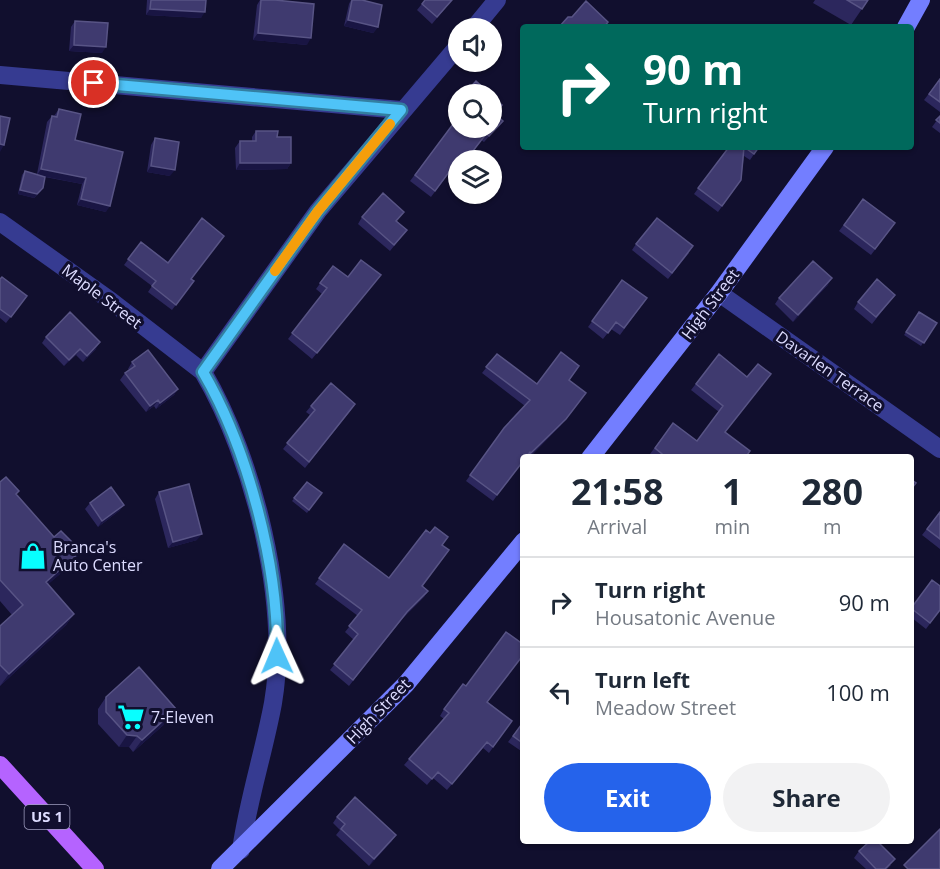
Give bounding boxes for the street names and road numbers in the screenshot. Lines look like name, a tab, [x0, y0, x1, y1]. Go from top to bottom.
street label: Maple Street	[57, 259, 147, 334]
street label: High Street	[676, 264, 744, 344]
street label: Davarlen Terrace	[772, 325, 888, 417]
street label: High Street	[341, 673, 415, 749]
road number: US 1	[24, 805, 70, 829]

